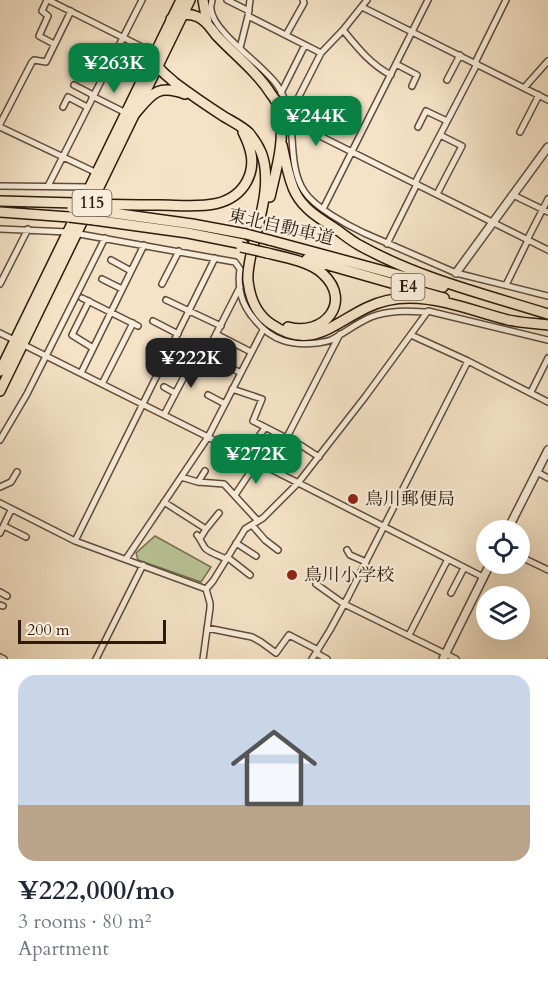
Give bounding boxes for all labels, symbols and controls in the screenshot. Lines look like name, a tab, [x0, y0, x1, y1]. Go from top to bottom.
pin: ¥263K	[72, 43, 156, 94]
text: ¥263K	[83, 49, 145, 76]
pin: ¥244K	[274, 96, 358, 147]
text: ¥244K	[285, 102, 347, 129]
road number: 115	[72, 190, 112, 216]
street label: 東北自動車道	[226, 203, 336, 251]
road number: E4	[392, 274, 424, 300]
pin: ¥222K	[149, 338, 233, 389]
text: ¥222K	[160, 344, 222, 371]
pin: ¥272K	[214, 434, 298, 485]
text: ¥272K	[225, 440, 287, 467]
place label: 鳥川郵便局	[365, 487, 455, 512]
marker: 鳥川郵便局	[346, 492, 360, 506]
map controls	[476, 520, 530, 640]
button: locate	[476, 520, 530, 574]
place label: 鳥川小学校	[304, 563, 394, 588]
marker: 鳥川小学校	[285, 568, 299, 582]
button: layers	[476, 586, 530, 640]
scale bar	[18, 617, 166, 644]
text: 200 m	[27, 619, 69, 641]
icon: home	[220, 714, 328, 822]
text: ¥222,000/mo	[18, 873, 175, 908]
text: 3 rooms · 80 m²	[18, 908, 151, 935]
text: Apartment	[18, 935, 109, 962]

